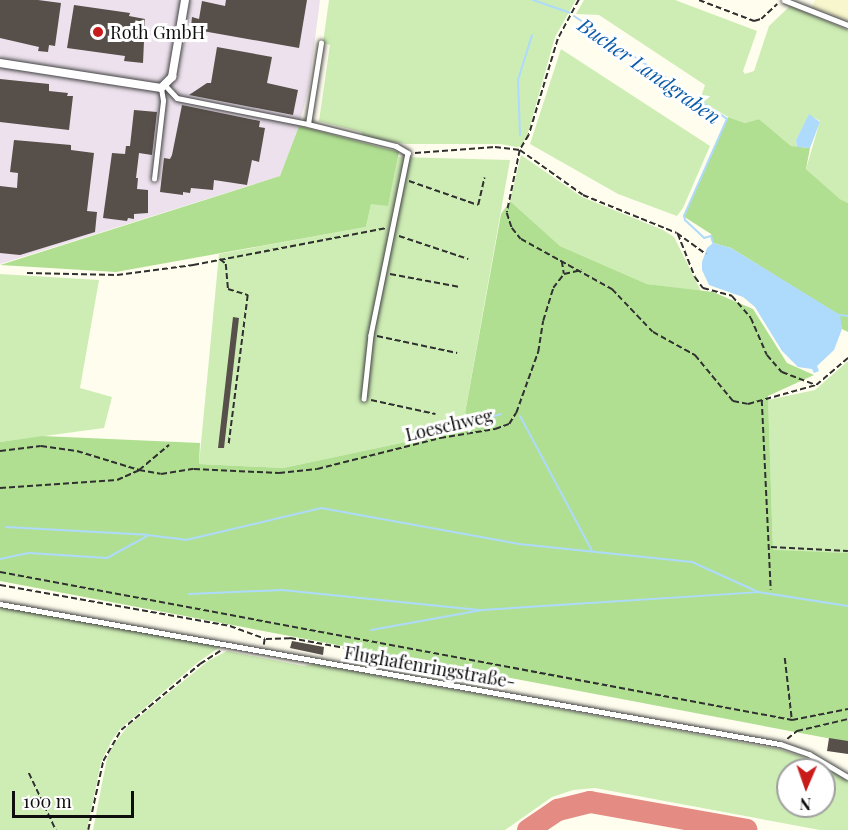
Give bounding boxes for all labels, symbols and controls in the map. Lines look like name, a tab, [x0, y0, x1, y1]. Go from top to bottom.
water label: Bucher Landgraben	[574, 12, 726, 128]
place label: Roth GmbH	[110, 21, 205, 43]
marker: Roth GmbH	[91, 25, 105, 39]
street label: Loeschweg	[403, 404, 495, 446]
street label: Flughafenringstraße-	[343, 641, 517, 693]
north arrow	[776, 758, 836, 818]
scale bar	[15, 779, 136, 817]
text: 100 m	[23, 789, 72, 813]
text: N	[799, 794, 812, 815]

